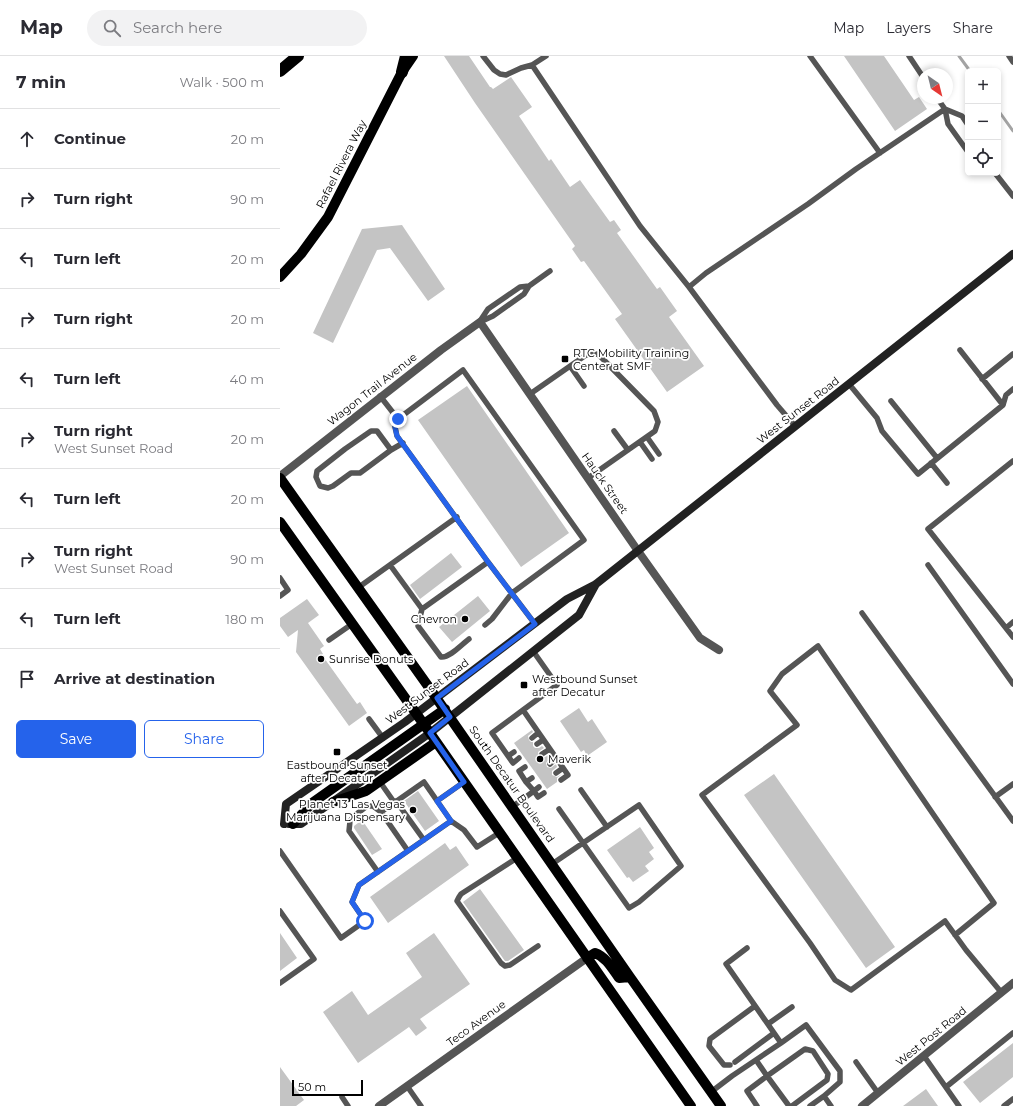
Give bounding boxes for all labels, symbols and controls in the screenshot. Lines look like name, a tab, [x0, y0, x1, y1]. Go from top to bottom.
search box	[87, 10, 367, 46]
text: Map	[20, 16, 63, 39]
icon: search	[101, 17, 123, 39]
text: Search here	[133, 18, 222, 37]
text: Map	[833, 19, 864, 37]
text: Layers	[886, 19, 931, 37]
text: Share	[953, 19, 993, 37]
north arrow	[917, 68, 953, 104]
map controls	[965, 68, 1001, 176]
button: +	[965, 68, 1001, 104]
text: 7 min	[16, 72, 66, 92]
text: Walk · 500 m	[179, 74, 264, 90]
button: −	[965, 104, 1001, 140]
street label: Rafael Rivera Way	[313, 117, 369, 211]
icon: ahead	[16, 128, 38, 150]
text: Continue	[54, 129, 126, 148]
text: 20 m	[231, 131, 264, 147]
button: locate	[965, 140, 1001, 176]
icon: right	[16, 188, 38, 210]
text: Turn right	[54, 189, 133, 208]
text: 90 m	[230, 191, 264, 207]
icon: left	[16, 248, 38, 270]
text: Turn left	[54, 249, 121, 268]
text: 20 m	[231, 251, 264, 267]
icon: right	[16, 308, 38, 330]
text: Turn right	[54, 309, 133, 328]
text: 20 m	[231, 311, 264, 327]
place label: RTC Mobility Training Center at SMF	[573, 346, 689, 373]
street label: Wagon Trail Avenue	[324, 349, 420, 428]
marker: RTC Mobility Training Center at SMF	[560, 354, 570, 364]
icon: left	[16, 368, 38, 390]
text: Turn left	[54, 369, 121, 388]
text: 40 m	[230, 371, 264, 387]
street label: West Sunset Road	[754, 373, 842, 447]
route end	[389, 410, 407, 428]
text: Turn right	[54, 421, 133, 440]
icon: right	[16, 428, 38, 450]
text: 20 m	[231, 431, 264, 447]
text: West Sunset Road	[54, 440, 173, 456]
street label: Hauck Street	[579, 450, 632, 517]
icon: left	[16, 488, 38, 510]
text: Turn left	[54, 489, 121, 508]
text: 20 m	[231, 491, 264, 507]
text: Turn right	[54, 541, 133, 560]
icon: right	[16, 548, 38, 570]
text: 90 m	[230, 551, 264, 567]
text: West Sunset Road	[54, 560, 173, 576]
icon: left	[16, 608, 38, 630]
text: Turn left	[54, 609, 121, 628]
text: 180 m	[225, 611, 264, 627]
place label: Chevron	[411, 612, 457, 626]
marker: Chevron	[460, 614, 470, 624]
place label: Sunrise Donuts	[329, 652, 414, 666]
marker: Sunrise Donuts	[316, 654, 326, 664]
street label: West Sunset Road	[383, 655, 471, 727]
icon: arrive	[16, 668, 38, 690]
text: Arrive at destination	[54, 669, 215, 688]
place label: Westbound Sunset after Decatur	[532, 672, 638, 699]
marker: Westbound Sunset after Decatur	[519, 680, 529, 690]
button: Save	[16, 720, 136, 758]
button: Share	[144, 720, 264, 758]
street label: South Decatur Boulevard	[466, 723, 558, 845]
marker: Eastbound Sunset after Decatur	[332, 747, 342, 757]
place label: Maverik	[548, 752, 592, 766]
marker: Maverik	[535, 754, 545, 764]
place label: Eastbound Sunset after Decatur	[286, 758, 388, 785]
place label: Planet 13 Las Vegas Marijuana Dispensary	[286, 797, 406, 824]
marker: Planet 13 Las Vegas Marijuana Dispensary	[408, 805, 418, 815]
route start	[356, 912, 374, 930]
street label: Teco Avenue	[444, 997, 509, 1049]
street label: West Post Road	[893, 1003, 969, 1069]
scale bar	[292, 1078, 363, 1097]
text: 50 m	[298, 1080, 326, 1094]

